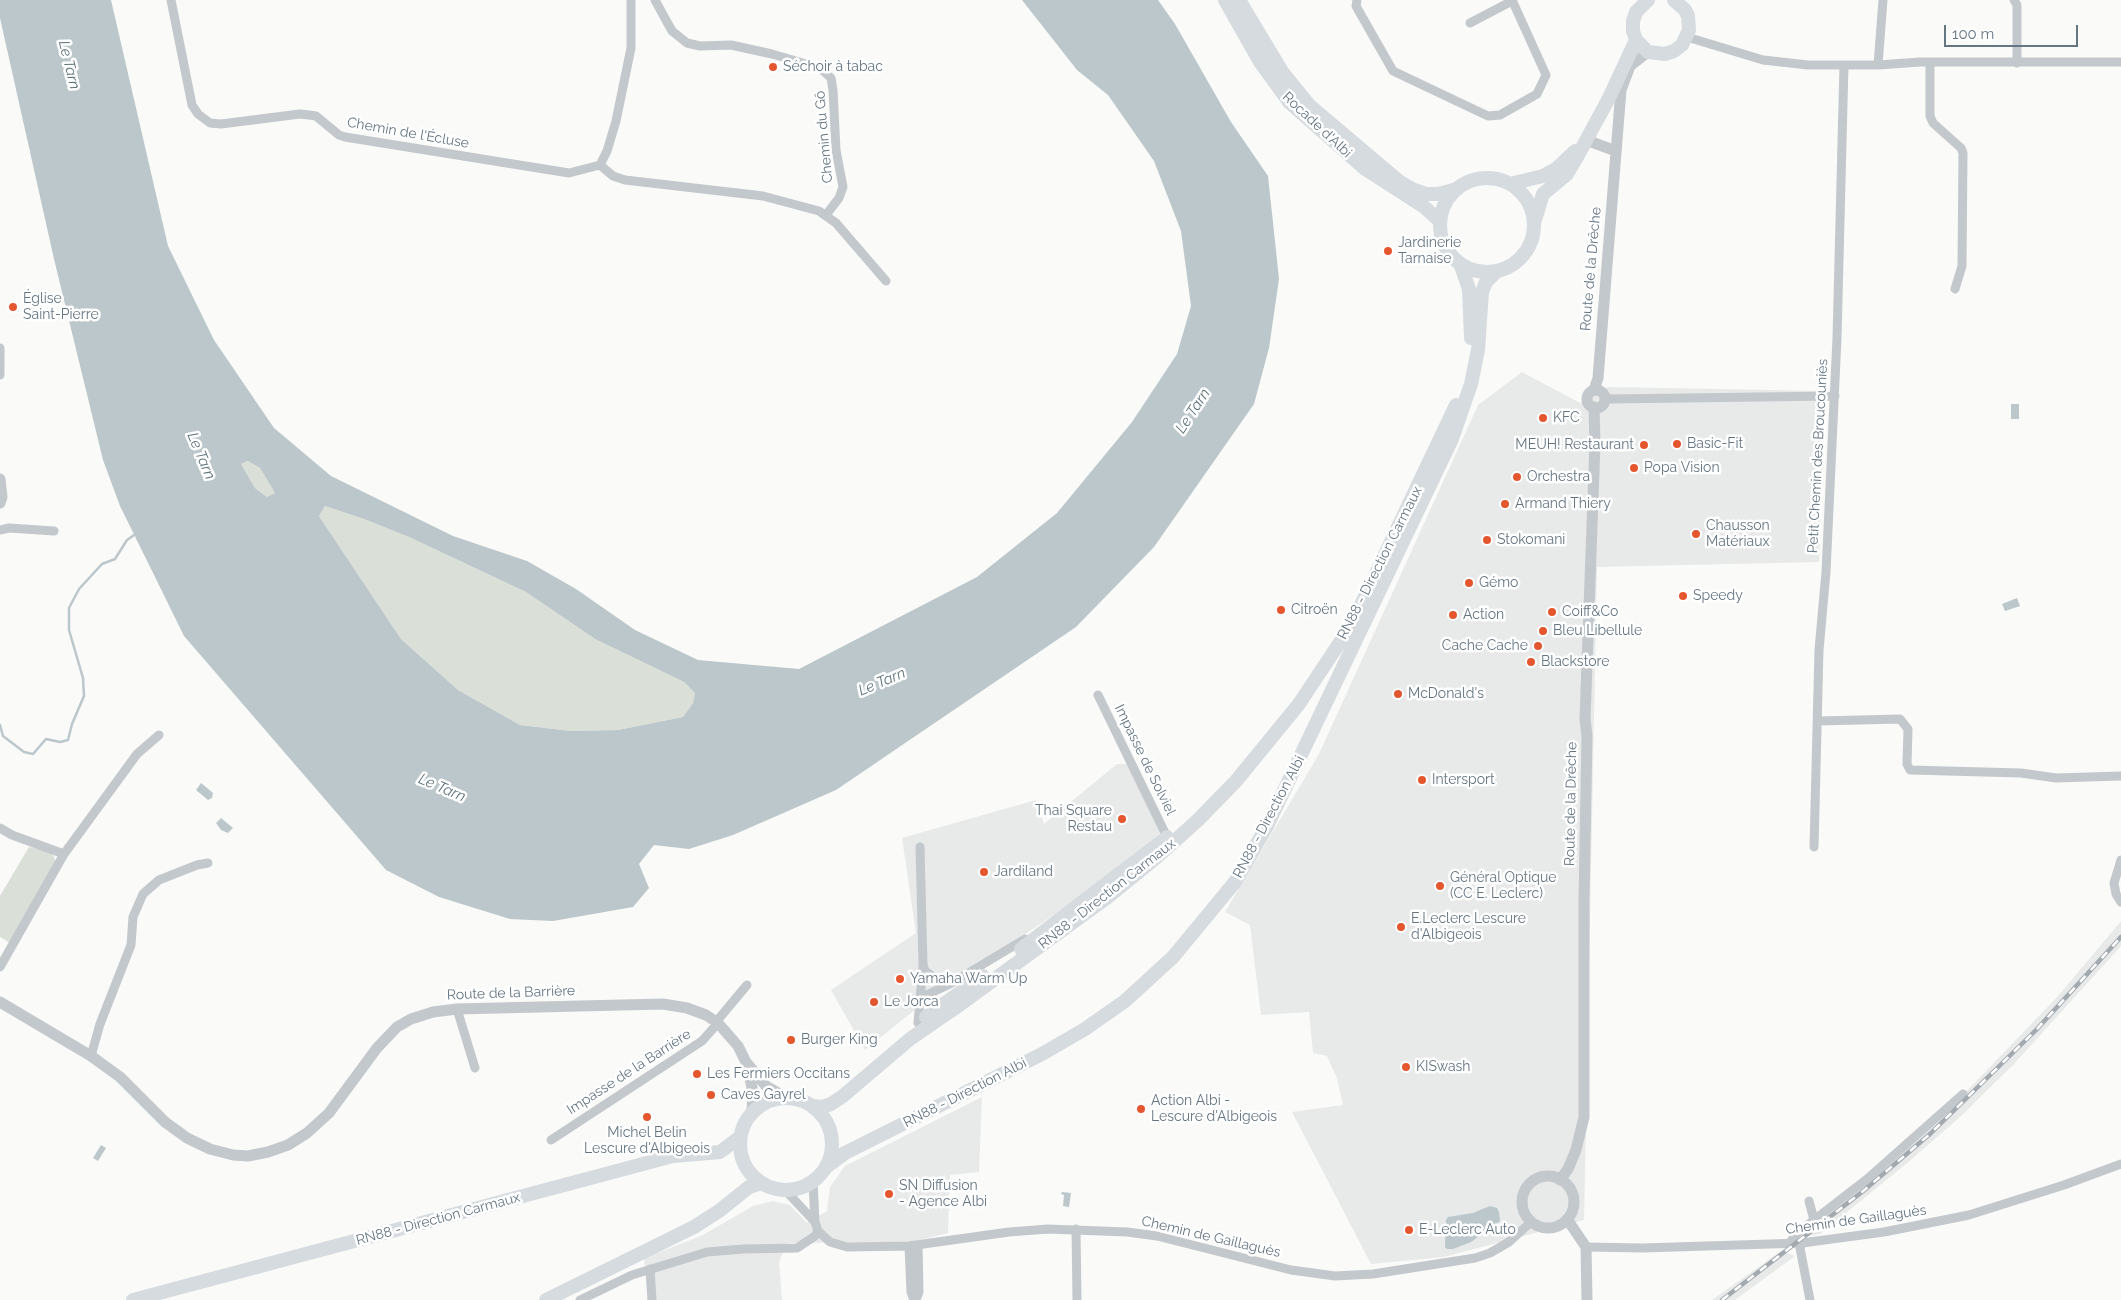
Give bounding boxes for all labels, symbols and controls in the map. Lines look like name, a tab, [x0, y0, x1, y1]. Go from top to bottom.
scale bar	[1946, 15, 2080, 47]
text: 100 m	[1952, 25, 1994, 43]
water label: Le Tarn	[54, 39, 84, 91]
place label: Séchoir à tabac	[783, 59, 883, 75]
marker: Séchoir à tabac	[767, 61, 779, 73]
street label: Rocade d'Albi	[1279, 89, 1355, 161]
street label: Chemin du Gô	[812, 90, 836, 184]
street label: Chemin de l'Écluse	[346, 114, 470, 152]
street label: Route de la Drêche	[1577, 206, 1605, 332]
place label: Jardinerie Tarnaise	[1398, 235, 1461, 268]
marker: Jardinerie Tarnaise	[1382, 245, 1394, 257]
place label: Église Saint-Pierre	[23, 291, 99, 324]
marker: Église Saint-Pierre	[7, 301, 19, 313]
street label: Petit Chemin des Broucouniès	[1805, 358, 1831, 554]
water label: Le Tarn	[1172, 385, 1214, 437]
place label: KFC	[1553, 410, 1580, 426]
marker: KFC	[1537, 412, 1549, 424]
water label: Le Tarn	[183, 430, 219, 482]
place label: Basic-Fit	[1687, 436, 1743, 452]
place label: MEUH! Restaurant	[1515, 437, 1634, 453]
marker: Basic-Fit	[1671, 438, 1683, 450]
marker: MEUH! Restaurant	[1638, 439, 1650, 451]
place label: Popa Vision	[1644, 460, 1720, 476]
marker: Popa Vision	[1628, 462, 1640, 474]
place label: Orchestra	[1527, 469, 1590, 485]
marker: Orchestra	[1511, 471, 1523, 483]
street label: RN88 - Direction Carmaux	[1334, 484, 1426, 642]
place label: Armand Thiery	[1515, 496, 1611, 512]
marker: Armand Thiery	[1499, 498, 1511, 510]
place label: Chausson Matériaux	[1706, 518, 1770, 550]
marker: Chausson Matériaux	[1690, 528, 1702, 540]
place label: Stokomani	[1497, 532, 1565, 548]
marker: Stokomani	[1481, 534, 1493, 546]
place label: Gémo	[1479, 575, 1518, 591]
marker: Gémo	[1463, 577, 1475, 589]
place label: Speedy	[1693, 588, 1743, 604]
marker: Speedy	[1677, 590, 1689, 602]
place label: Citroën	[1291, 602, 1338, 618]
marker: Citroën	[1275, 604, 1287, 616]
place label: Coiff&Co	[1562, 604, 1618, 620]
marker: Coiff&Co	[1546, 606, 1558, 618]
place label: Action	[1463, 607, 1504, 623]
marker: Action	[1447, 609, 1459, 621]
place label: Bleu Libellule	[1553, 623, 1642, 639]
marker: Bleu Libellule	[1537, 625, 1549, 637]
place label: Cache Cache	[1442, 638, 1528, 654]
marker: Cache Cache	[1532, 640, 1544, 652]
place label: Blackstore	[1541, 654, 1609, 670]
marker: Blackstore	[1525, 656, 1537, 668]
water label: Le Tarn	[856, 664, 908, 700]
place label: McDonald's	[1408, 686, 1484, 702]
marker: McDonald's	[1392, 688, 1404, 700]
street label: Impasse de Solviel	[1111, 702, 1179, 818]
street label: Route de la Drêche	[1562, 742, 1580, 866]
street label: RN88 - Direction Albi	[1230, 753, 1308, 881]
water label: Le Tarn	[416, 770, 468, 806]
place label: Intersport	[1432, 772, 1495, 788]
marker: Intersport	[1416, 774, 1428, 786]
place label: Thai Square Restau	[1035, 803, 1112, 836]
marker: Thai Square Restau	[1116, 813, 1128, 825]
street label: RN88 - Direction Carmaux	[1035, 835, 1179, 953]
place label: Jardiland	[994, 864, 1053, 880]
marker: Jardiland	[978, 866, 990, 878]
place label: Général Optique (CC E. Leclerc)	[1450, 870, 1556, 902]
marker: Général Optique (CC E. Leclerc)	[1434, 880, 1446, 892]
place label: E.Leclerc Lescure d'Albigeois	[1411, 911, 1526, 944]
marker: E.Leclerc Lescure d'Albigeois	[1395, 921, 1407, 933]
place label: Yamaha Warm Up	[910, 971, 1027, 987]
marker: Yamaha Warm Up	[894, 973, 906, 985]
street label: Route de la Barrière	[447, 982, 575, 1004]
place label: Le Jorca	[884, 994, 939, 1010]
marker: Le Jorca	[868, 996, 880, 1008]
street label: Impasse de la Barrière	[564, 1026, 694, 1118]
place label: Burger King	[801, 1032, 878, 1048]
marker: Burger King	[785, 1034, 797, 1046]
street label: RN88 - Direction Albi	[901, 1055, 1029, 1131]
place label: KISwash	[1416, 1059, 1470, 1075]
marker: KISwash	[1400, 1061, 1412, 1073]
place label: Les Fermiers Occitans	[707, 1066, 850, 1082]
marker: Les Fermiers Occitans	[691, 1068, 703, 1080]
place label: Caves Gayrel	[721, 1087, 806, 1103]
marker: Caves Gayrel	[705, 1089, 717, 1101]
place label: Action Albi - Lescure d'Albigeois	[1151, 1093, 1277, 1126]
marker: Action Albi - Lescure d'Albigeois	[1135, 1103, 1147, 1115]
marker: Michel Belin Lescure d'Albigeois	[641, 1111, 653, 1123]
place label: Michel Belin Lescure d'Albigeois	[584, 1125, 710, 1158]
place label: SN Diffusion - Agence Albi	[899, 1178, 987, 1210]
marker: SN Diffusion - Agence Albi	[883, 1188, 895, 1200]
street label: RN88 - Direction Carmaux	[354, 1189, 522, 1249]
street label: Chemin de Gaillaguès	[1785, 1202, 1927, 1238]
street label: Chemin de Gaillaguès	[1140, 1213, 1282, 1261]
place label: E-Leclerc Auto	[1419, 1222, 1516, 1238]
marker: E-Leclerc Auto	[1403, 1224, 1415, 1236]

